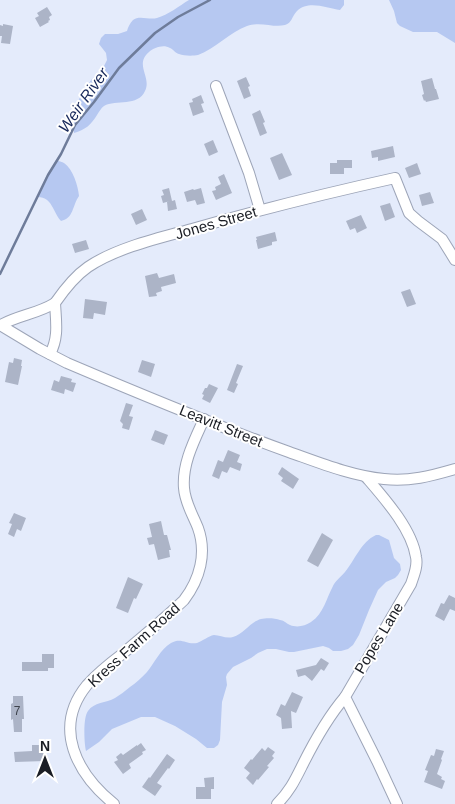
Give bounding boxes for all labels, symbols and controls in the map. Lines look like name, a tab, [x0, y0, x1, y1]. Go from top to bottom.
water label: Weir River	[55, 64, 112, 136]
street label: Jones Street	[173, 203, 259, 242]
street label: Leavitt Street	[177, 401, 266, 450]
street label: Kress Farm Road	[84, 599, 183, 690]
street label: Popes Lane	[351, 599, 406, 676]
house number: 7	[14, 704, 21, 718]
north arrow	[20, 734, 70, 784]
text: N	[40, 738, 50, 754]

